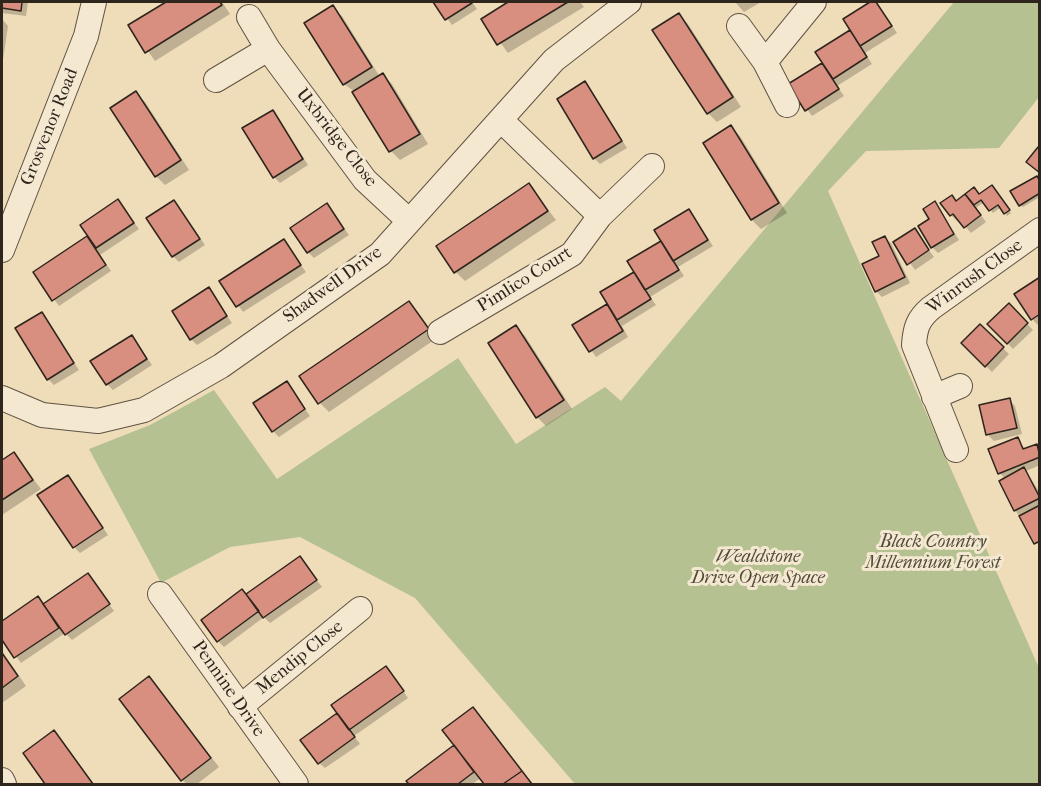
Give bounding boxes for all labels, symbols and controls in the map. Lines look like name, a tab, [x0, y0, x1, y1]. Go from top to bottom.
street label: Grosvenor Road	[17, 65, 83, 189]
street label: Uxbridge Close	[291, 84, 381, 192]
street label: Winrush Close	[923, 235, 1027, 319]
street label: Shadwell Drive	[279, 242, 387, 328]
street label: Pimlico Court	[474, 242, 576, 318]
park label: Black Country Millennium Forest	[866, 532, 1000, 574]
park label: Wealdstone Drive Open Space	[691, 547, 825, 590]
street label: Mendip Close	[252, 616, 348, 700]
street label: Pennine Drive	[187, 637, 269, 741]

